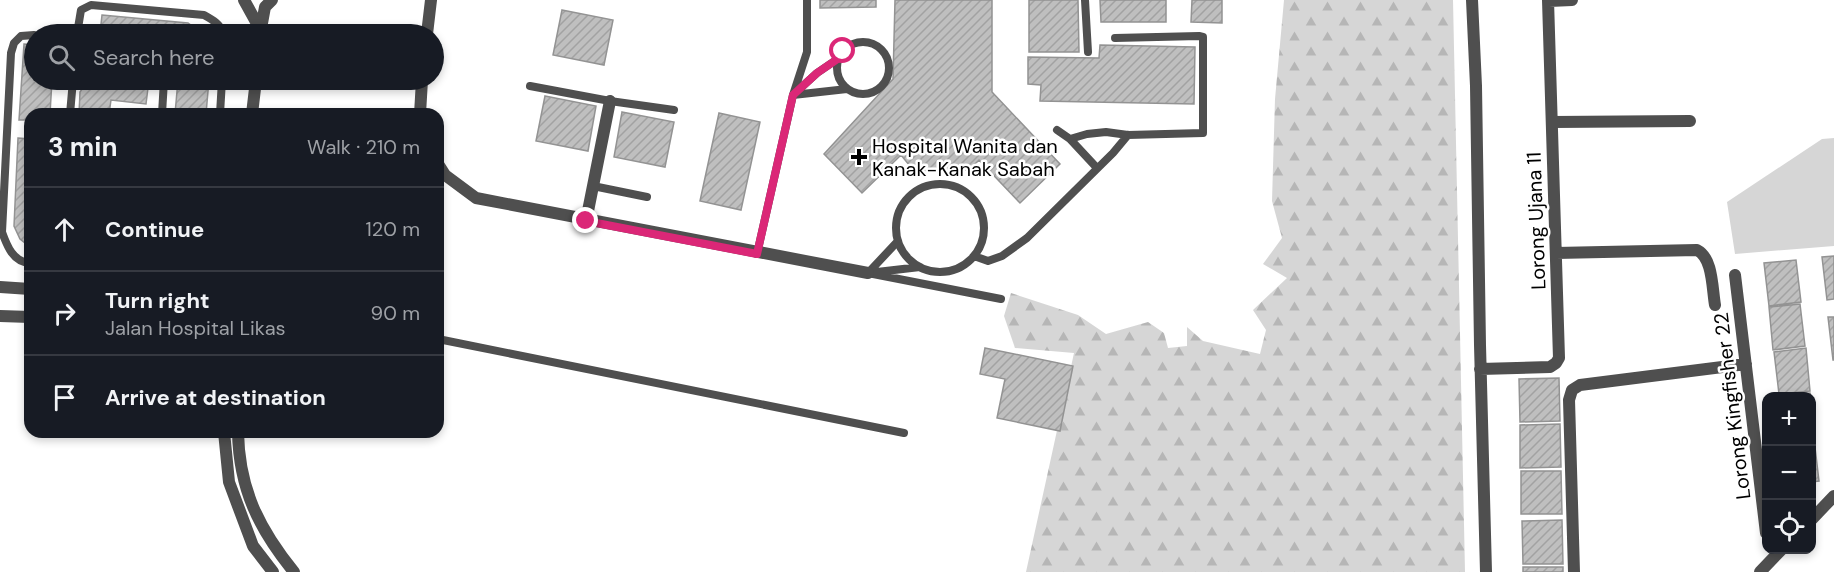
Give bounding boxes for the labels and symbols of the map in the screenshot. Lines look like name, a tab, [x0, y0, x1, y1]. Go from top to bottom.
route start	[829, 37, 855, 63]
place label: Hospital Wanita dan Kanak-Kanak Sabah	[872, 133, 1058, 182]
marker: Hospital Wanita dan Kanak-Kanak Sabah	[850, 148, 868, 166]
street label: Lorong Ujana 11	[1521, 152, 1551, 290]
route end	[572, 207, 598, 233]
street label: Lorong Kingfisher 22	[1708, 311, 1756, 501]

